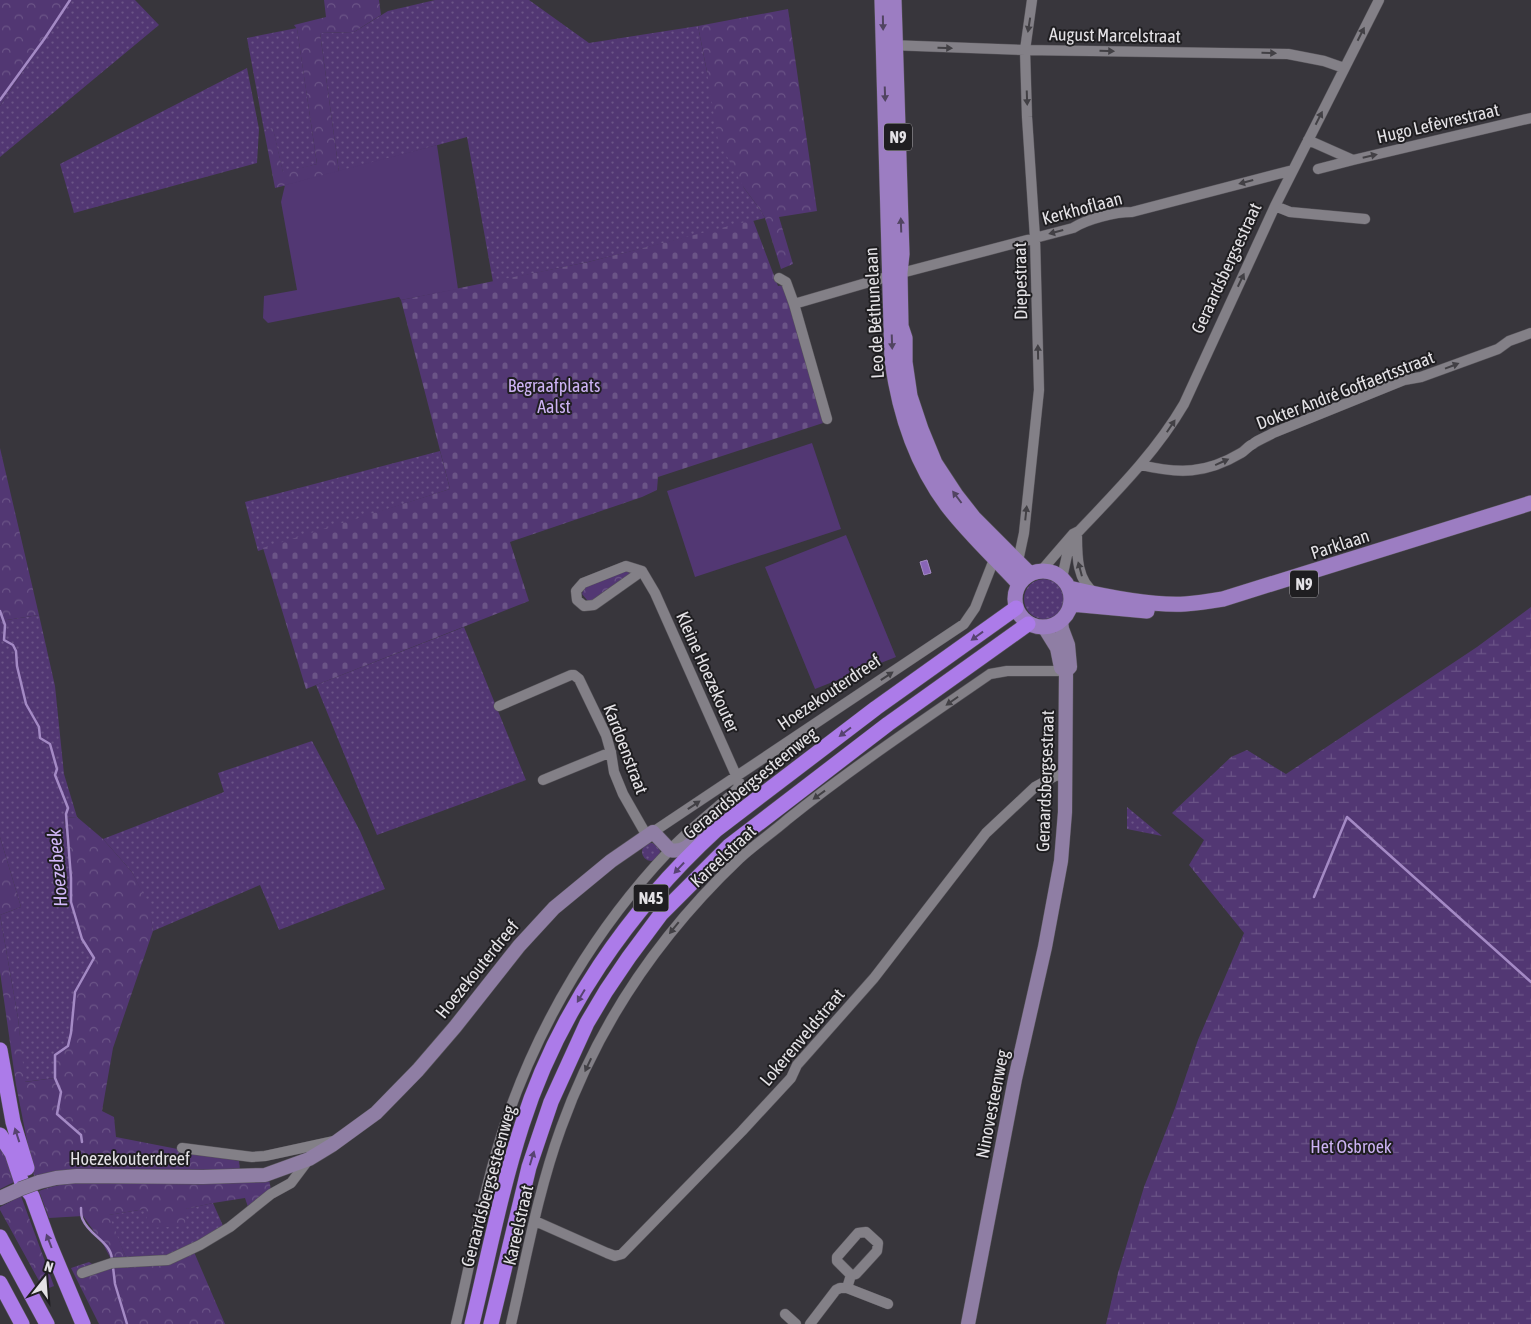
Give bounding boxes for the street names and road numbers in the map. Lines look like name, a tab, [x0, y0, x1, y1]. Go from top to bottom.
street label: August Marcelstraat	[1049, 23, 1181, 47]
street label: Hugo Lefèvrestraat	[1375, 99, 1501, 147]
road number: N9	[884, 124, 912, 150]
street label: Kerkhoflaan	[1040, 187, 1124, 229]
street label: Geraardsbergsestraat	[1187, 199, 1265, 337]
street label: Diepestraat	[1009, 242, 1031, 320]
street label: Leo de Béthunelaan	[860, 247, 888, 379]
street label: Dokter André Goffaertsstraat	[1253, 346, 1437, 434]
street label: Parklaan	[1308, 525, 1372, 563]
road number: N9	[1290, 570, 1318, 598]
street label: Kleine Hoezekouter	[672, 608, 744, 736]
street label: Hoezekouterdreef	[773, 650, 885, 734]
street label: Kardoenstraat	[599, 701, 653, 797]
street label: Geraardsbergsestraat	[1032, 710, 1058, 852]
street label: Geraardsbergsesteenweg	[679, 722, 821, 843]
street label: Kareelstraat	[686, 821, 760, 891]
road number: N45	[634, 884, 668, 911]
street label: Hoezekouterdreef	[431, 916, 523, 1022]
street label: Lokerenveldstraat	[755, 984, 849, 1090]
street label: Ninovesteenweg	[971, 1048, 1013, 1160]
street label: Geraardsbergsesteenweg	[456, 1103, 520, 1269]
street label: Hoezekouterdreef	[70, 1148, 190, 1169]
street label: Kareelstraat	[499, 1183, 537, 1267]

